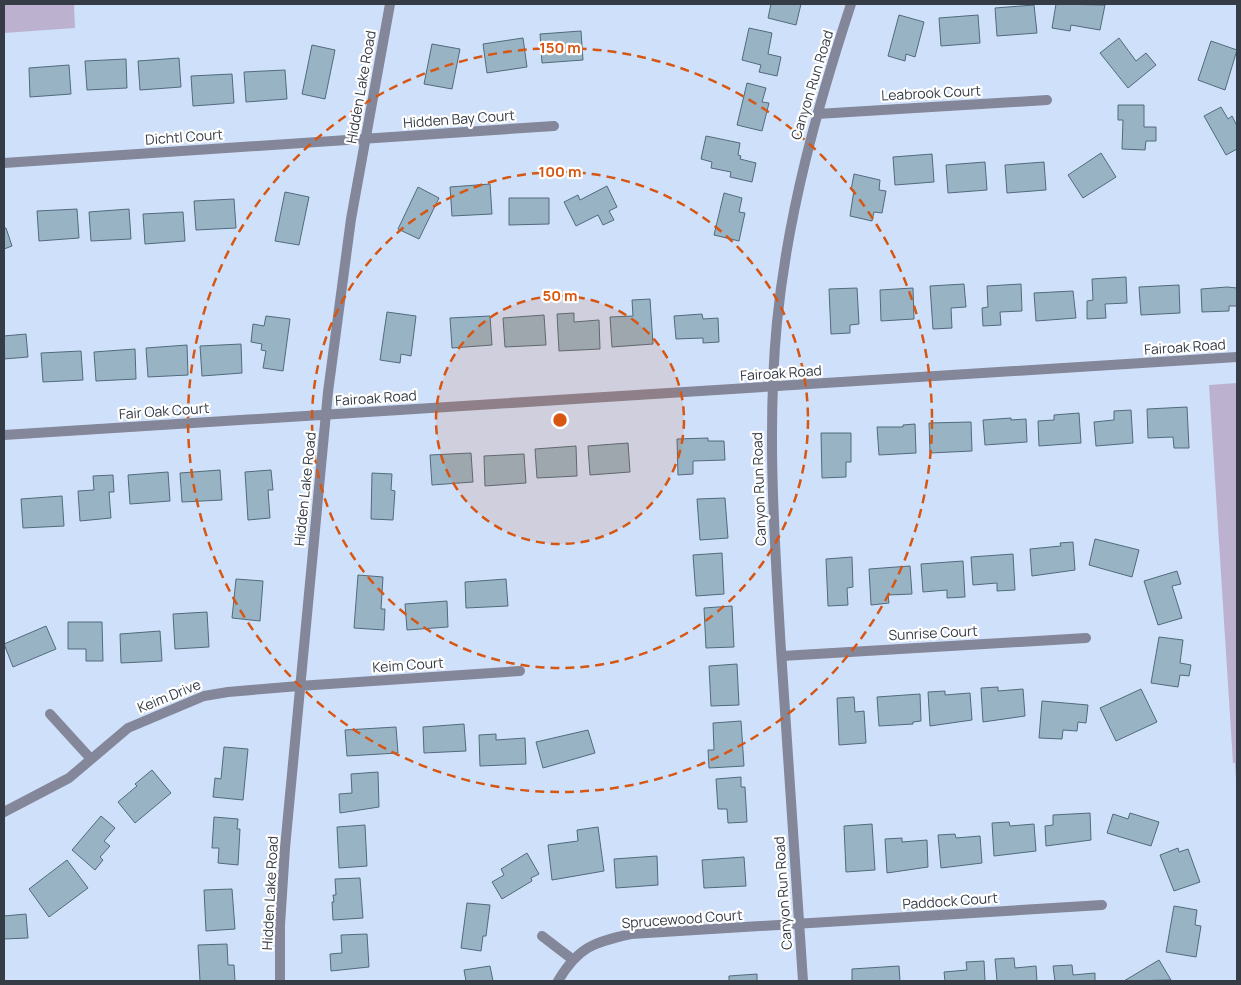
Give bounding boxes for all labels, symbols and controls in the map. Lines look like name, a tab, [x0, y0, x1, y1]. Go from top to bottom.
street label: Canyon Run Road	[786, 28, 837, 142]
street label: Hidden Lake Road	[341, 29, 380, 145]
text: 150 m	[539, 37, 581, 58]
street label: Leabrook Court	[881, 80, 982, 105]
street label: Hidden Bay Court	[402, 105, 516, 132]
street label: Dichtl Court	[145, 124, 224, 149]
text: 100 m	[539, 161, 581, 182]
text: 50 m	[542, 285, 578, 306]
street label: Fairoak Road	[1144, 334, 1226, 359]
street label: Fairoak Road	[740, 360, 822, 385]
street label: Fairoak Road	[335, 385, 417, 410]
street label: Fair Oak Court	[118, 398, 210, 423]
centre of rings	[551, 411, 569, 429]
street label: Hidden Lake Road	[289, 431, 320, 547]
street label: Canyon Run Road	[747, 432, 770, 546]
street label: Sunrise Court	[888, 621, 978, 644]
street label: Keim Court	[372, 653, 444, 676]
street label: Keim Drive	[134, 674, 203, 717]
street label: Hidden Lake Road	[257, 835, 282, 951]
street label: Canyon Run Road	[769, 836, 796, 950]
street label: Paddock Court	[902, 888, 999, 913]
street label: Sprucewood Court	[621, 905, 743, 932]

